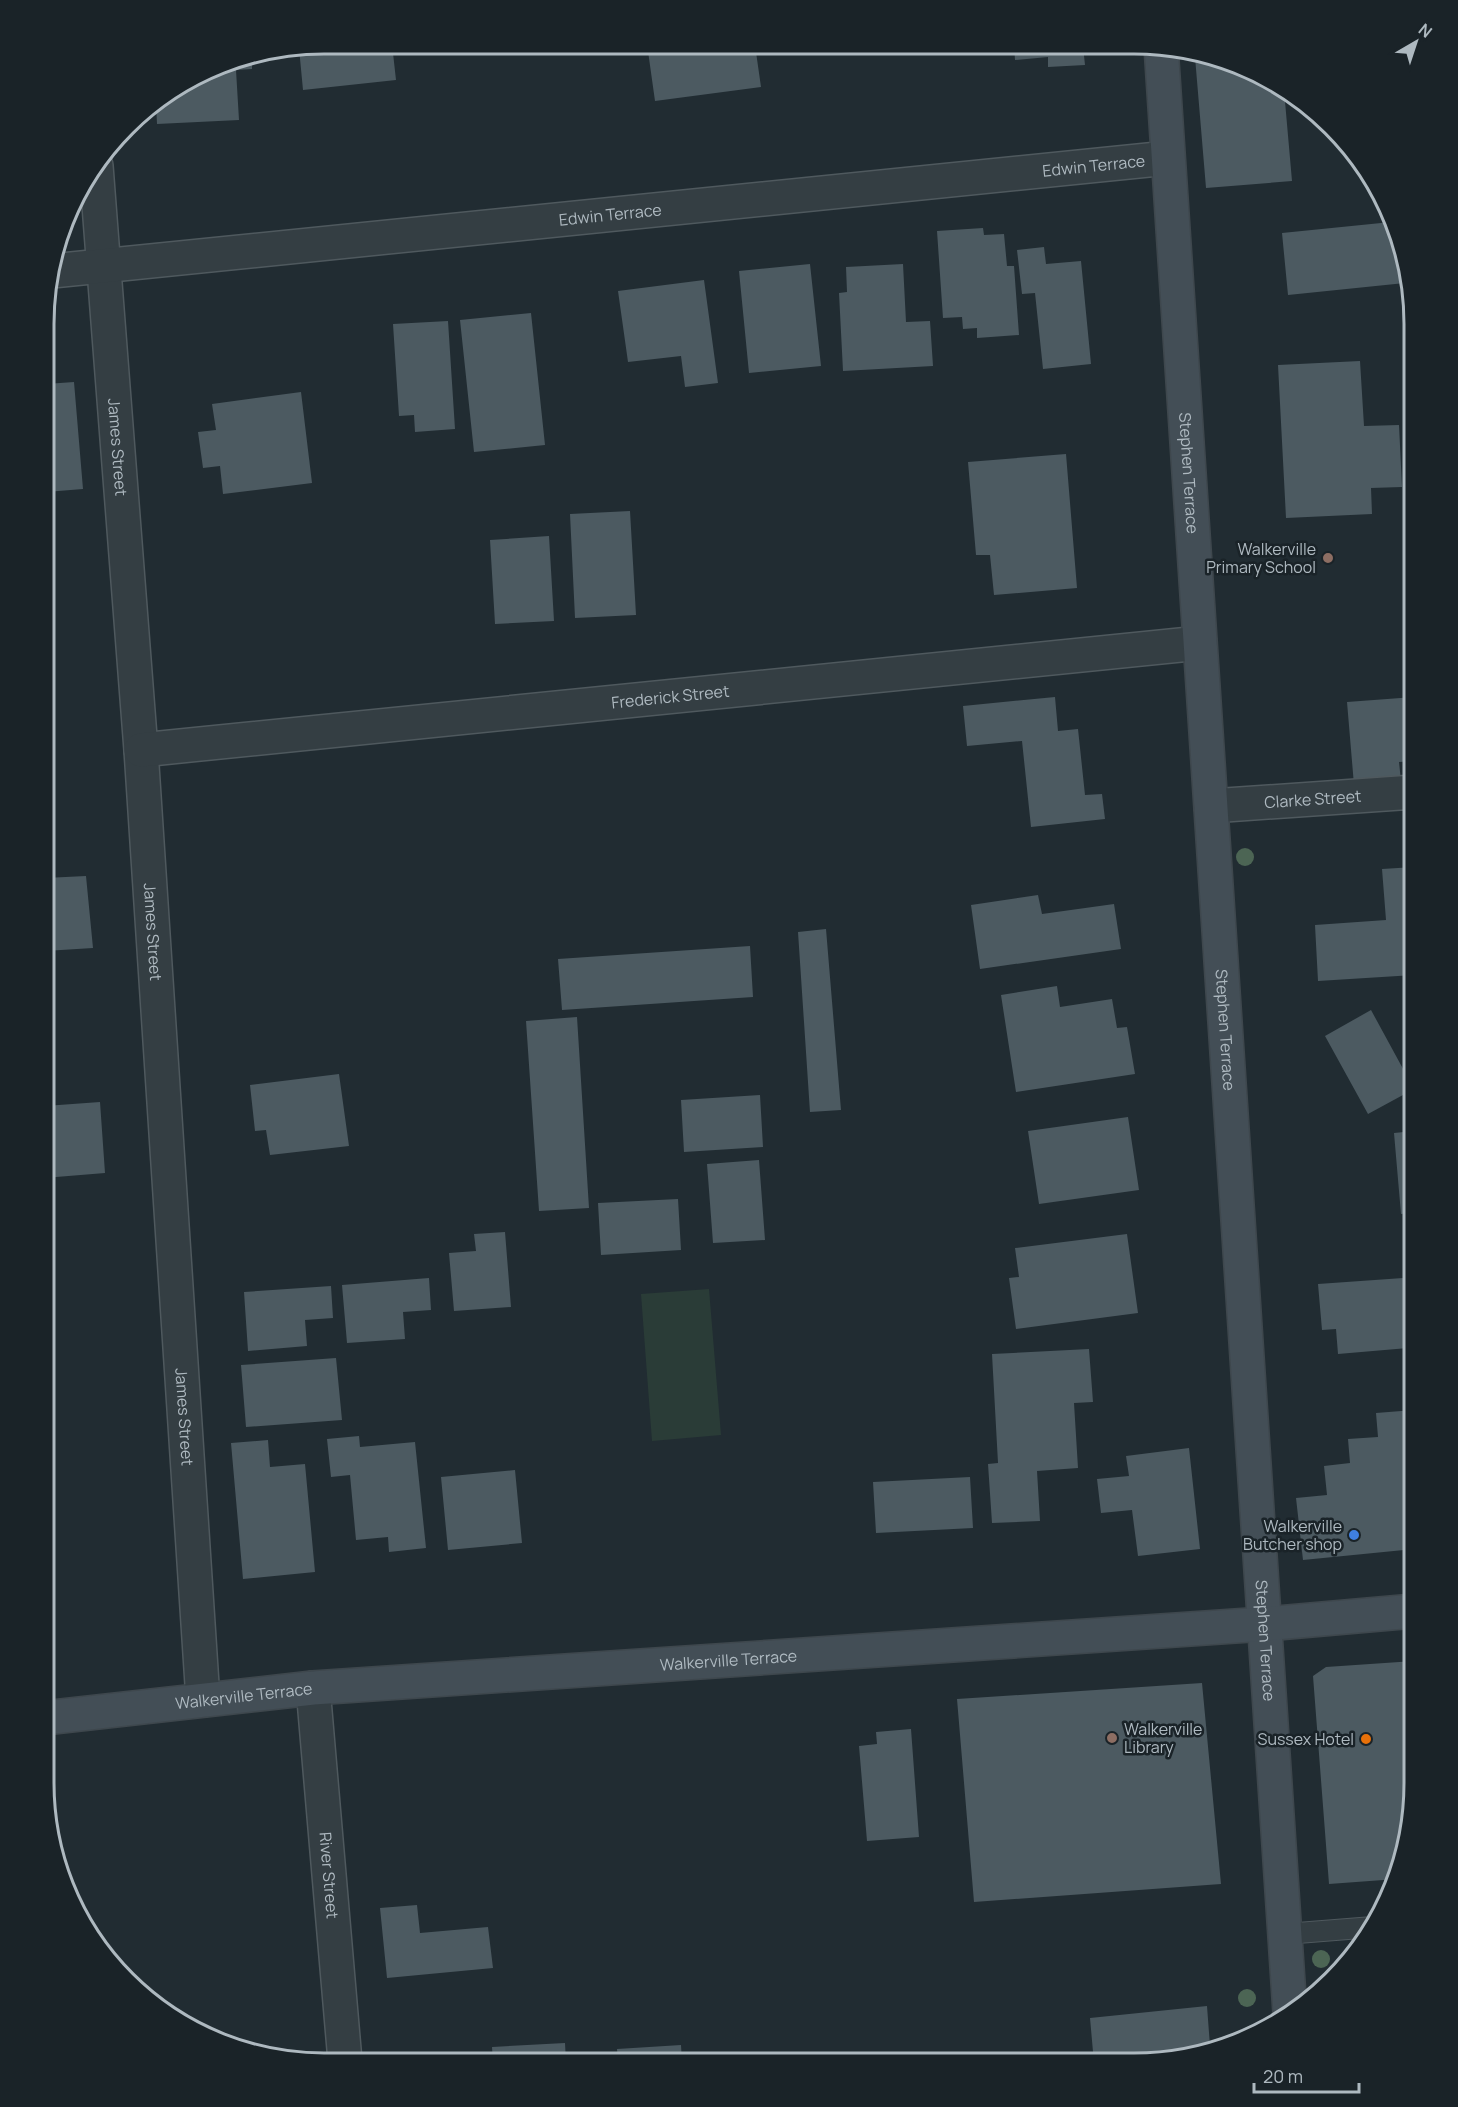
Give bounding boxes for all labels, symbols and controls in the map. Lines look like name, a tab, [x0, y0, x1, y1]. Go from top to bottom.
north arrow	[1386, 12, 1446, 72]
text: N	[1414, 18, 1437, 43]
street label: Edwin Terrace	[1041, 149, 1146, 182]
street label: Edwin Terrace	[558, 198, 663, 231]
street label: James Street	[103, 398, 132, 497]
street label: Stephen Terrace	[1174, 412, 1204, 535]
place label: Walkerville Primary School	[1206, 538, 1316, 578]
marker: Walkerville Primary School	[1321, 551, 1335, 565]
street label: Frederick Street	[610, 680, 730, 713]
street label: Clarke Street	[1263, 785, 1362, 813]
street label: James Street	[139, 882, 167, 981]
street label: Stephen Terrace	[1211, 968, 1240, 1091]
street label: James Street	[170, 1367, 199, 1466]
place label: Walkerville Butcher shop	[1243, 1515, 1342, 1555]
marker: Walkerville Butcher shop	[1347, 1528, 1361, 1542]
street label: Stephen Terrace	[1251, 1579, 1281, 1702]
street label: Walkerville Terrace	[659, 1644, 798, 1676]
street label: Walkerville Terrace	[174, 1677, 313, 1714]
place label: Walkerville Library	[1124, 1718, 1202, 1758]
place label: Sussex Hotel	[1258, 1728, 1354, 1750]
marker: Walkerville Library	[1105, 1731, 1119, 1745]
marker: Sussex Hotel	[1359, 1732, 1373, 1746]
street label: River Street	[314, 1831, 344, 1920]
scale bar	[1254, 2056, 1359, 2094]
text: 20 m	[1263, 2064, 1303, 2088]

